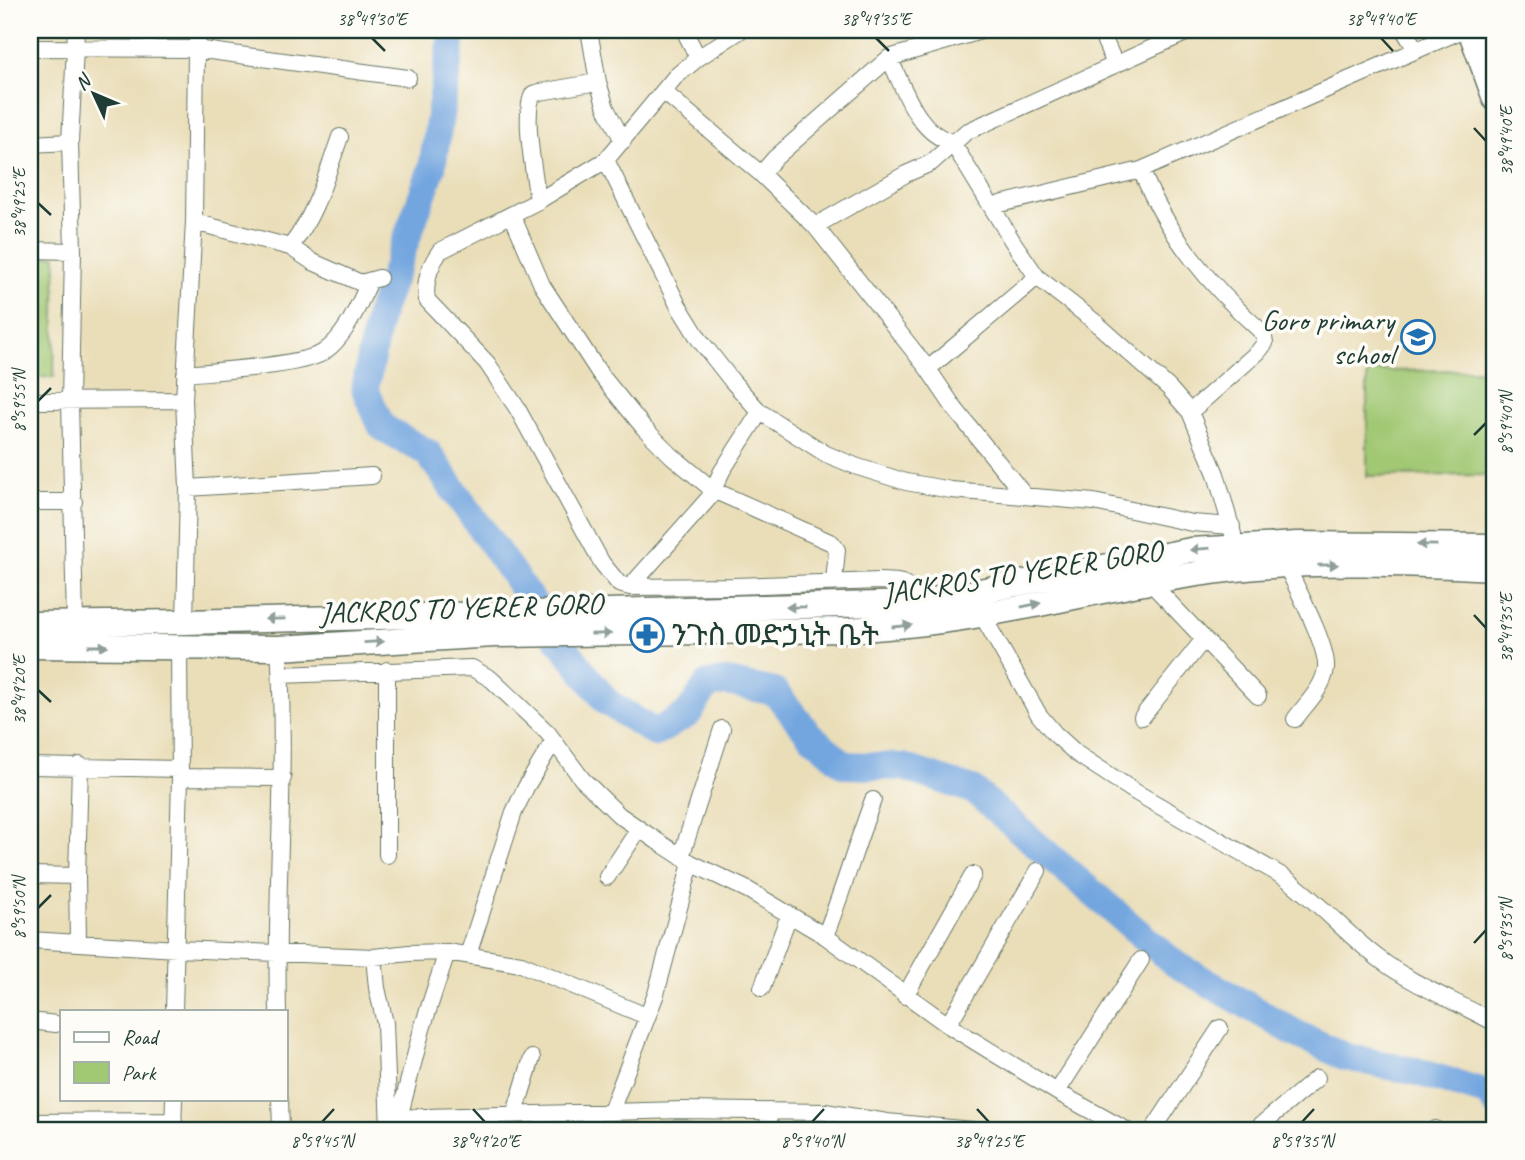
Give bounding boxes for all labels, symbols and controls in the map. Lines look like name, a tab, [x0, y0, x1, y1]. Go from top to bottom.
text: 38°49'30"E	[337, 8, 409, 30]
text: 38°49'35"E	[841, 8, 913, 30]
text: 38°49'40"E	[1346, 8, 1418, 30]
north arrow	[60, 60, 130, 130]
text: N	[70, 68, 97, 95]
text: 38°49'40"E	[1495, 104, 1517, 176]
text: 38°49'25"E	[8, 166, 30, 238]
place label: Goro primary school	[1261, 301, 1399, 373]
school or university icon: Goro primary school	[1399, 318, 1437, 356]
text: 8°59'55"N	[8, 366, 30, 432]
text: 8°59'40"N	[1495, 388, 1517, 454]
street label: JACKROS TO YERER GORO	[877, 531, 1168, 613]
one-way arrow	[1416, 539, 1438, 551]
one-way arrow	[1189, 544, 1211, 555]
one-way arrow	[1317, 559, 1339, 570]
street label: JACKROS TO YERER GORO	[317, 584, 606, 632]
text: 38°49'35"E	[1495, 591, 1517, 663]
one-way arrow	[1020, 600, 1042, 611]
one-way arrow	[785, 601, 807, 612]
one-way arrow	[264, 613, 286, 625]
pharmacy icon: ንጉስ መድኃኒት ቤት	[628, 616, 666, 654]
place label: ንጉስ መድኃኒት ቤት	[672, 616, 879, 654]
one-way arrow	[891, 620, 913, 631]
one-way arrow	[591, 628, 613, 640]
one-way arrow	[363, 637, 385, 648]
one-way arrow	[87, 640, 109, 652]
text: 38°49'20"E	[8, 653, 30, 725]
text: 8°59'50"N	[8, 873, 30, 939]
text: 8°59'35"N	[1495, 895, 1517, 961]
legend	[60, 1010, 287, 1100]
text: Road	[122, 1024, 161, 1050]
text: Park	[122, 1060, 157, 1086]
text: 8°59'45"N	[291, 1130, 357, 1152]
text: 38°49'20"E	[450, 1130, 522, 1152]
text: 8°59'40"N	[781, 1130, 847, 1152]
text: 38°49'25"E	[954, 1130, 1026, 1152]
text: 8°59'35"N	[1271, 1130, 1337, 1152]

